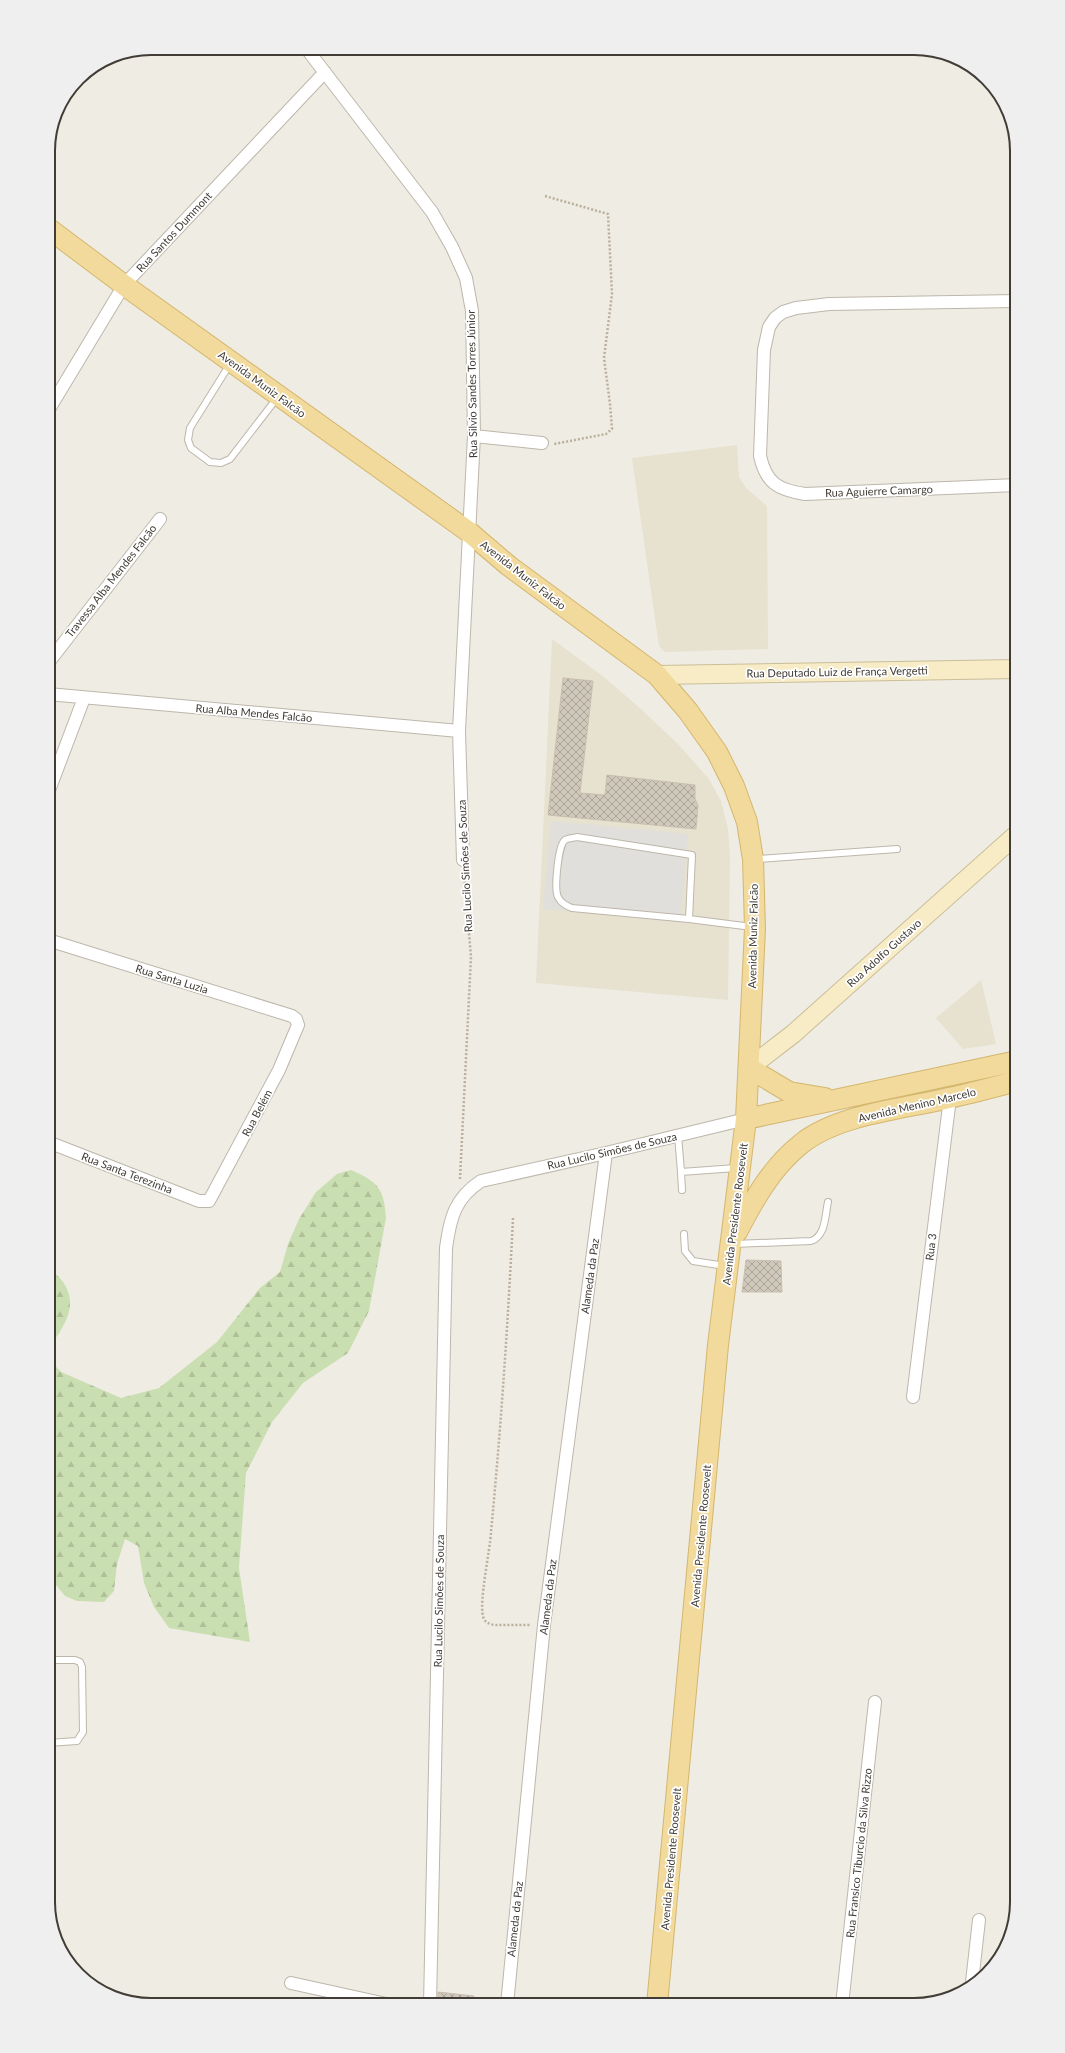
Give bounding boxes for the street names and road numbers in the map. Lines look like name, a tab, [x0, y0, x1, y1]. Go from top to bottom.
street label: Rua Santos Dummont	[133, 189, 214, 274]
street label: Rua Silvio Sandes Torres Júnior	[464, 310, 479, 458]
street label: Avenida Muniz Falcão	[216, 348, 309, 420]
street label: Rua Aguierre Camargo	[825, 482, 933, 499]
street label: Travessa Alba Mendes Falcão	[62, 522, 159, 640]
street label: Avenida Muniz Falcão	[478, 537, 569, 612]
street label: Rua Deputado Luiz de França Vergetti	[746, 663, 928, 680]
street label: Rua Alba Mendes Falcão	[195, 701, 313, 724]
street label: Rua Lucilo Simões de Souza	[455, 799, 474, 933]
street label: Avenida Muniz Falcão	[745, 883, 760, 989]
street label: Rua Adolfo Gustavo	[844, 916, 924, 989]
street label: Rua Santa Luzia	[134, 961, 210, 996]
street label: Avenida Menino Marcelo	[857, 1085, 977, 1124]
street label: Rua Belém	[239, 1087, 274, 1138]
street label: Rua Lucilo Simões de Souza	[546, 1129, 678, 1172]
street label: Avenida Presidente Roosevelt	[719, 1142, 750, 1286]
street label: Rua Santa Terezinha	[80, 1149, 174, 1196]
street label: Rua 3	[922, 1233, 939, 1261]
street label: Alameda da Paz	[578, 1237, 601, 1315]
street label: Avenida Presidente Roosevelt	[688, 1464, 713, 1608]
street label: Rua Lucilo Simões de Souza	[431, 1534, 446, 1668]
street label: Alameda da Paz	[536, 1558, 559, 1636]
street label: Rua Fransico Tiburcio da Silva Rizzo	[843, 1767, 874, 1939]
street label: Avenida Presidente Roosevelt	[658, 1787, 683, 1931]
street label: Alameda da Paz	[504, 1880, 525, 1957]

